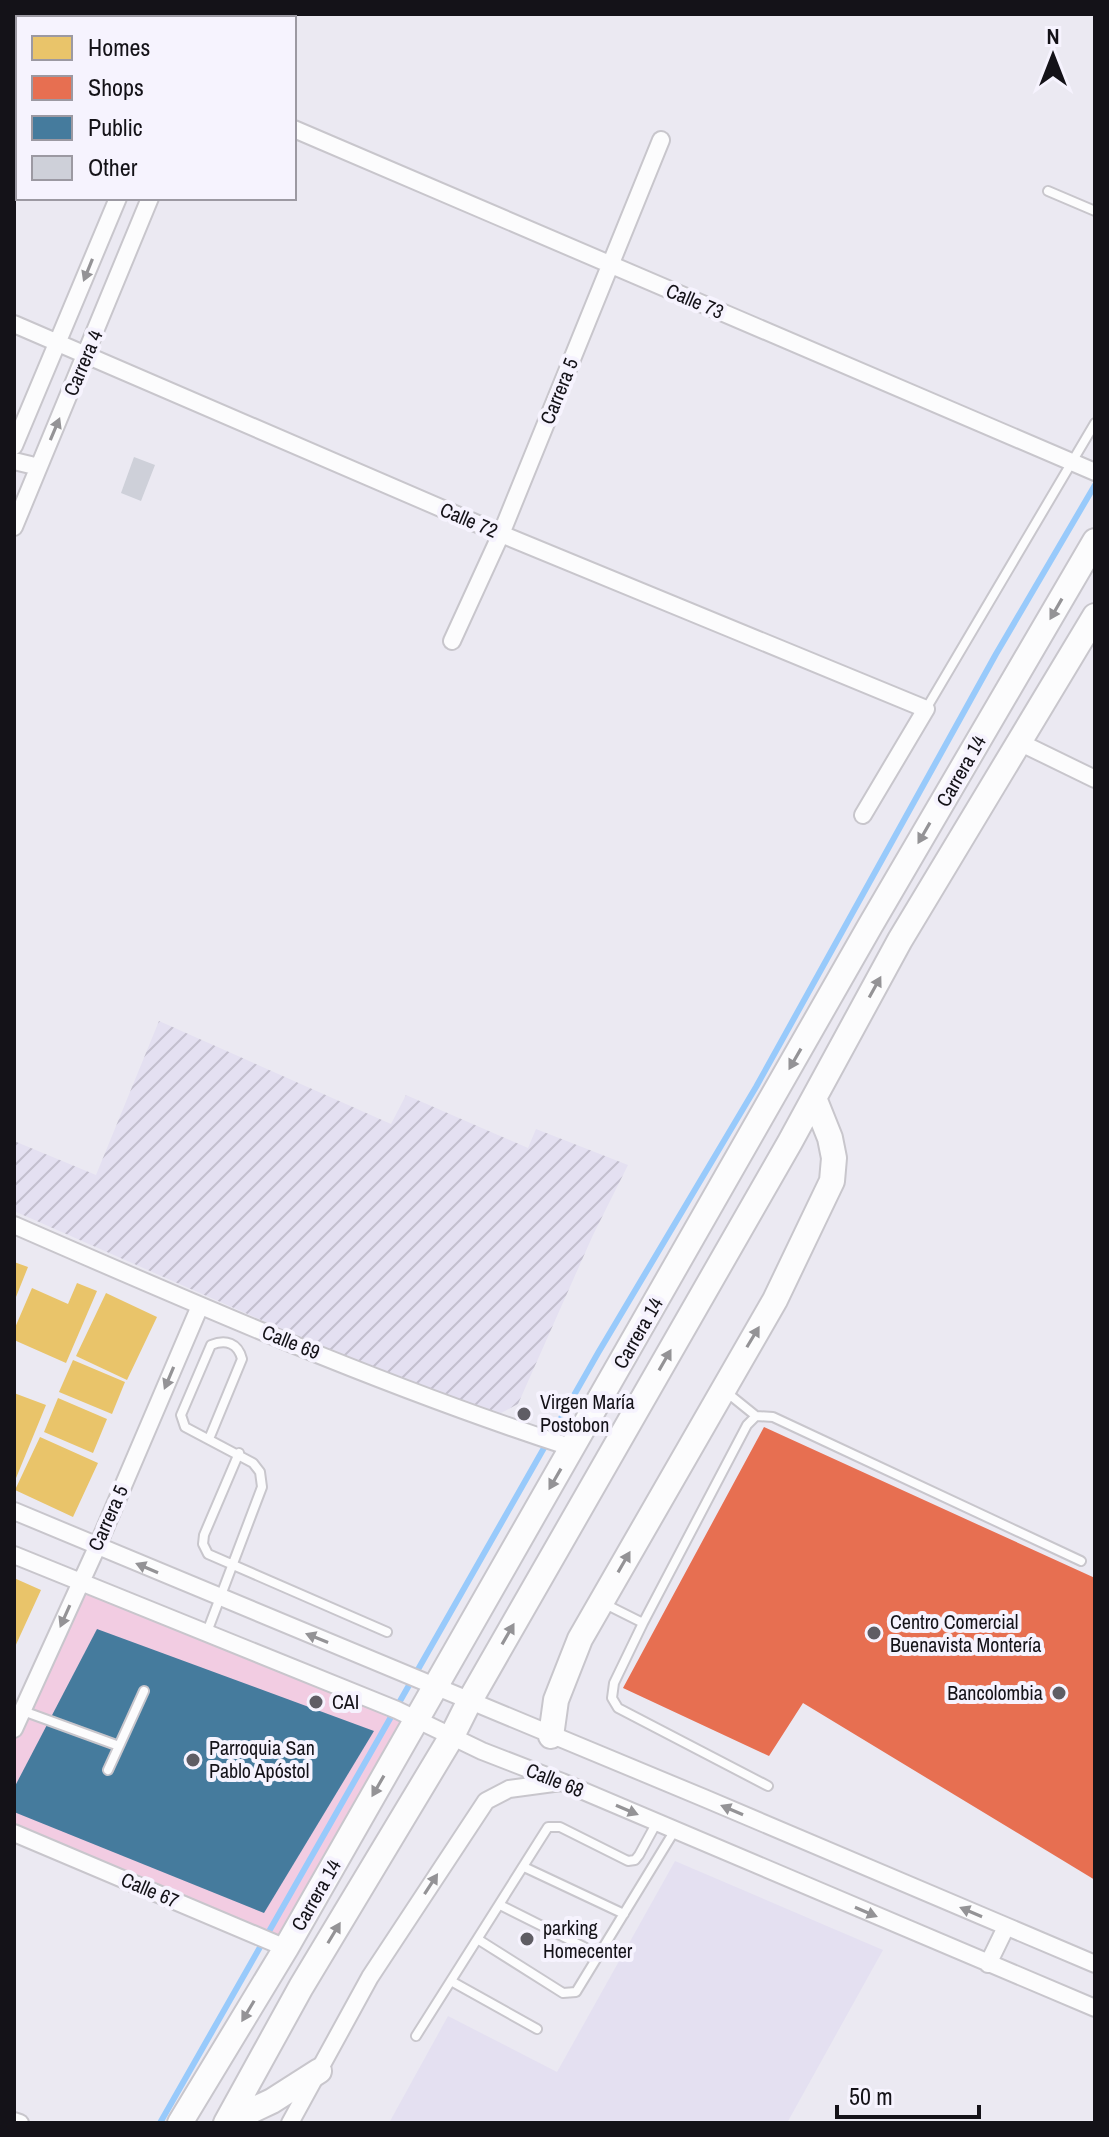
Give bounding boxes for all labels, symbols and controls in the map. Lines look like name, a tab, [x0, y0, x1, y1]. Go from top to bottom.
legend	[16, 16, 296, 200]
north arrow	[1013, 16, 1093, 96]
text: N	[1046, 21, 1060, 51]
text: Homes	[88, 31, 150, 63]
text: Shops	[88, 71, 144, 103]
text: Public	[88, 111, 143, 143]
text: Other	[88, 151, 138, 183]
one-way arrow	[82, 258, 95, 282]
street label: Calle 73	[662, 276, 728, 325]
street label: Carrera 4	[57, 326, 108, 400]
street label: Carrera 5	[533, 354, 584, 428]
one-way arrow	[49, 417, 62, 441]
street label: Calle 72	[436, 495, 502, 544]
one-way arrow	[1049, 598, 1063, 620]
street label: Carrera 14	[929, 730, 992, 811]
one-way arrow	[918, 822, 932, 844]
one-way arrow	[868, 976, 881, 999]
one-way arrow	[788, 1047, 802, 1070]
street label: Carrera 14	[606, 1292, 669, 1373]
street label: Calle 69	[258, 1318, 324, 1365]
one-way arrow	[746, 1326, 760, 1348]
one-way arrow	[658, 1349, 672, 1372]
one-way arrow	[162, 1366, 176, 1390]
place label: Virgen María Postobon	[540, 1388, 635, 1438]
marker: Virgen María Postobon	[515, 1405, 533, 1423]
one-way arrow	[548, 1468, 562, 1490]
street label: Carrera 5	[81, 1481, 134, 1555]
one-way arrow	[617, 1551, 631, 1573]
one-way arrow	[135, 1562, 159, 1575]
one-way arrow	[58, 1604, 71, 1628]
place label: Centro Comercial Buenavista Montería	[890, 1608, 1041, 1658]
one-way arrow	[501, 1623, 515, 1646]
marker: Centro Comercial Buenavista Montería	[865, 1624, 883, 1642]
one-way arrow	[305, 1632, 329, 1645]
place label: Bancolombia	[947, 1679, 1043, 1706]
marker: Bancolombia	[1050, 1684, 1068, 1702]
place label: CAI	[332, 1688, 359, 1715]
marker: CAI	[307, 1693, 325, 1711]
place label: Parroquia San Pablo Apóstol	[209, 1734, 315, 1784]
marker: Parroquia San Pablo Apóstol	[184, 1751, 202, 1769]
street label: Calle 68	[522, 1756, 588, 1803]
one-way arrow	[371, 1774, 385, 1797]
one-way arrow	[616, 1803, 639, 1816]
one-way arrow	[721, 1803, 744, 1816]
street label: Carrera 14	[284, 1854, 347, 1935]
street label: Calle 67	[117, 1865, 183, 1914]
one-way arrow	[423, 1873, 438, 1895]
one-way arrow	[854, 1906, 878, 1919]
one-way arrow	[959, 1906, 983, 1919]
place label: parking Homecenter	[543, 1914, 633, 1964]
one-way arrow	[326, 1922, 340, 1944]
marker: parking Homecenter	[518, 1930, 536, 1948]
one-way arrow	[241, 2000, 255, 2022]
scale bar	[837, 2069, 979, 2119]
text: 50 m	[849, 2080, 893, 2112]

